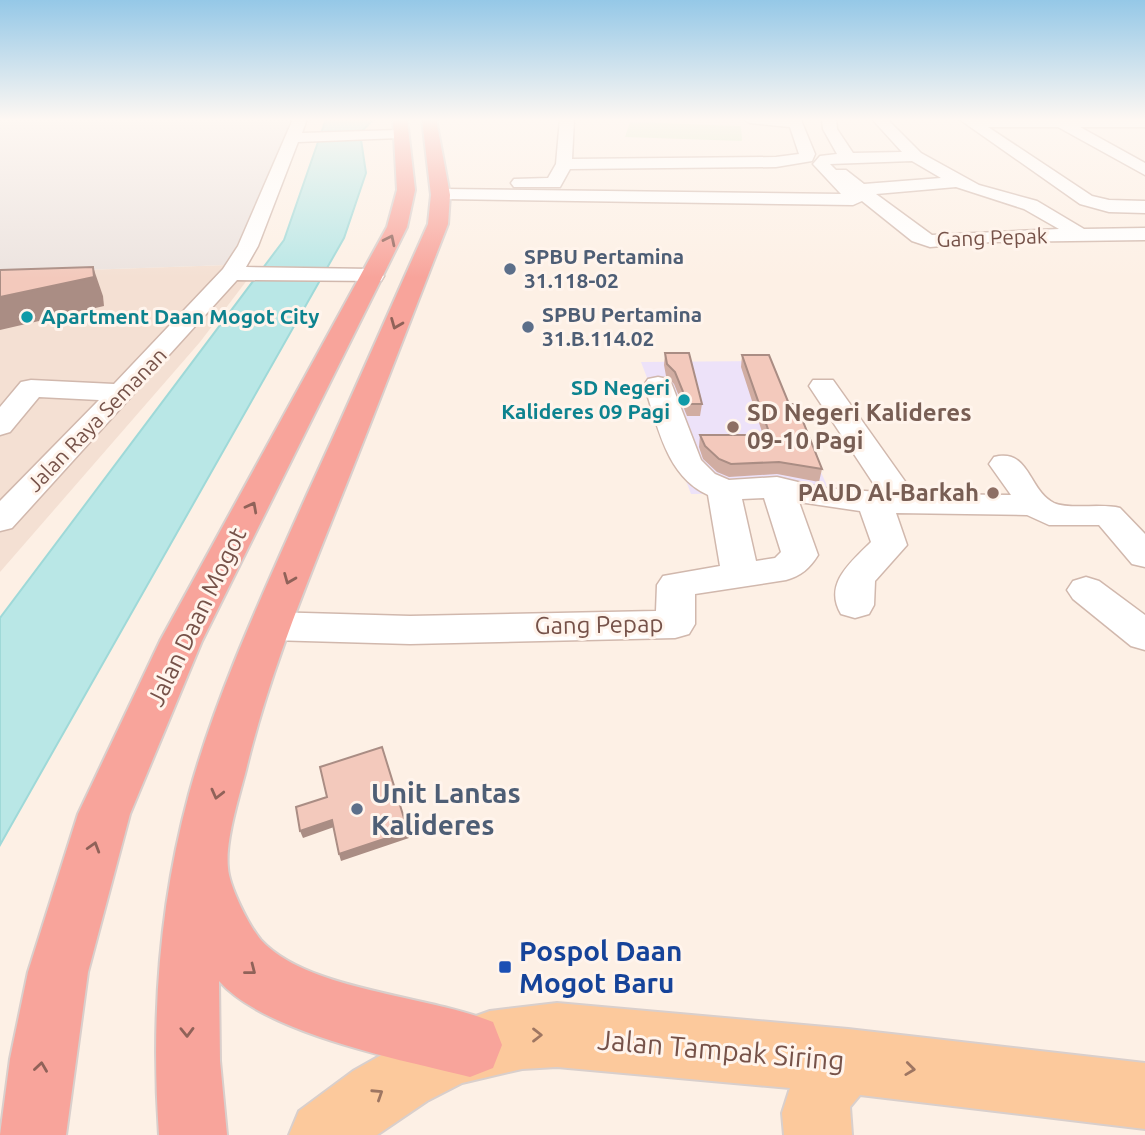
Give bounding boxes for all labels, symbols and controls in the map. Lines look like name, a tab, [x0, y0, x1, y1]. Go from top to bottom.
street label: Gang Pepak	[936, 223, 1048, 251]
one-way arrow	[382, 235, 396, 247]
place label: SPBU Pertamina 31.118-02	[524, 244, 684, 292]
marker: SPBU Pertamina 31.118-02	[502, 261, 518, 277]
place label: SPBU Pertamina 31.B.114.02	[542, 302, 702, 350]
place label: Apartment Daan Mogot City	[41, 304, 319, 328]
marker: Apartment Daan Mogot City	[19, 309, 35, 325]
one-way arrow	[391, 317, 405, 329]
marker: SPBU Pertamina 31.B.114.02	[520, 319, 536, 335]
street label: Jalan Raya Semanan	[22, 343, 171, 496]
place label: SD Negeri Kalideres 09 Pagi	[501, 375, 670, 423]
marker: SD Negeri Kalideres 09 Pagi	[676, 392, 692, 408]
place label: SD Negeri Kalideres 09-10 Pagi	[747, 399, 972, 454]
marker: SD Negeri Kalideres 09-10 Pagi	[725, 419, 741, 435]
place label: PAUD Al-Barkah	[798, 479, 979, 506]
marker: PAUD Al-Barkah	[985, 485, 1001, 501]
one-way arrow	[244, 502, 257, 514]
street label: Jalan Daan Mogot	[142, 523, 252, 710]
one-way arrow	[283, 571, 297, 584]
street label: Gang Pepap	[534, 610, 664, 639]
place label: Unit Lantas Kalideres	[371, 777, 521, 840]
one-way arrow	[210, 788, 225, 800]
marker: Unit Lantas Kalideres	[349, 801, 365, 817]
one-way arrow	[86, 841, 101, 853]
place label: Pospol Daan Mogot Baru	[519, 935, 682, 998]
marker: Pospol Daan Mogot Baru	[497, 959, 513, 975]
one-way arrow	[244, 961, 256, 974]
street label: Jalan Tampak Siring	[596, 1023, 846, 1076]
one-way arrow	[179, 1027, 194, 1038]
one-way arrow	[532, 1027, 543, 1043]
one-way arrow	[33, 1061, 48, 1073]
one-way arrow	[904, 1061, 916, 1076]
one-way arrow	[370, 1090, 383, 1103]

